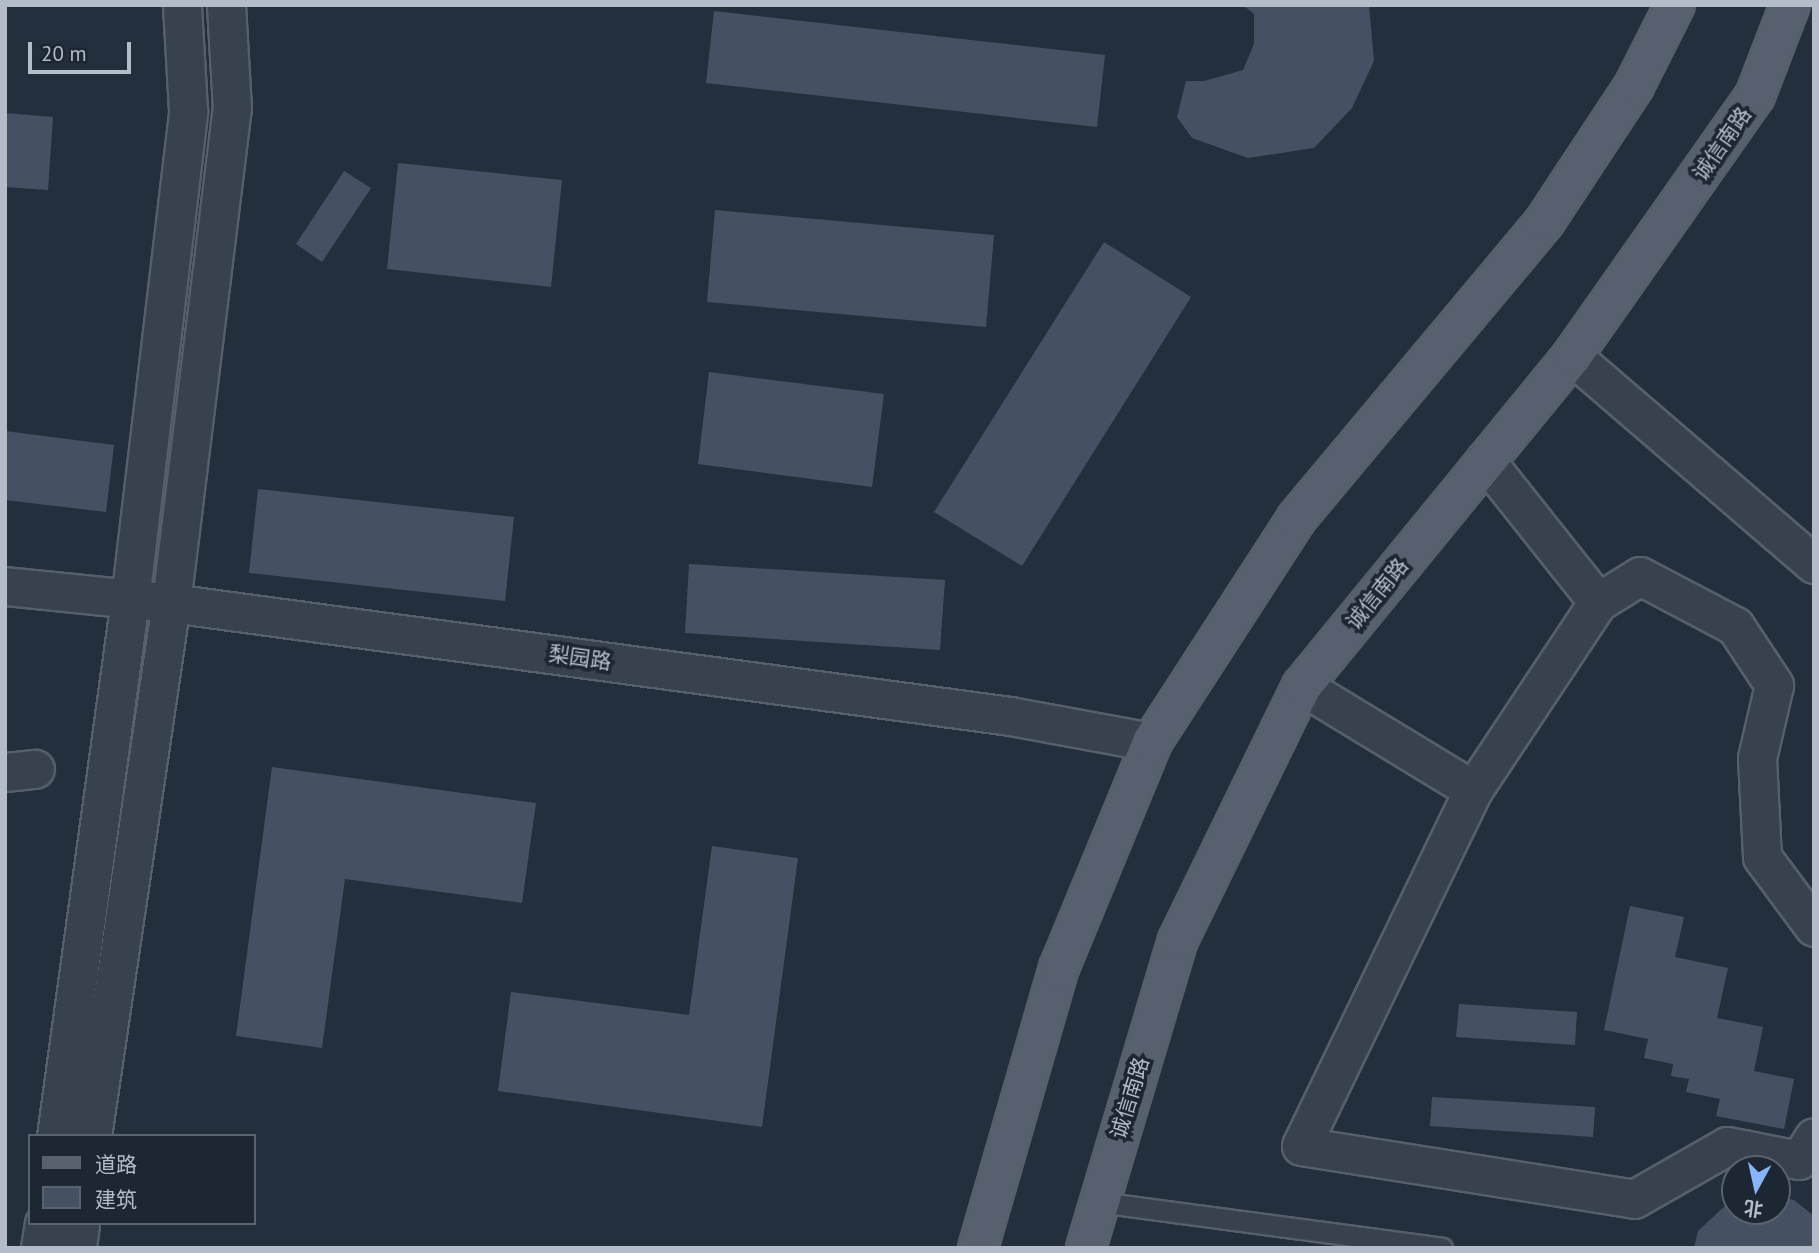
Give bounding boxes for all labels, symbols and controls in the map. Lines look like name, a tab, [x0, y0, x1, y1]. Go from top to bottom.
scale bar	[32, 28, 135, 72]
text: 20 m	[41, 40, 87, 67]
street label: 诚信南路	[1688, 102, 1756, 186]
street label: 诚信南路	[1341, 553, 1413, 635]
street label: 梨园路	[547, 641, 613, 675]
street label: 诚信南路	[1106, 1054, 1154, 1142]
legend	[28, 1134, 256, 1225]
text: 道路	[95, 1151, 137, 1178]
north arrow	[1721, 1155, 1791, 1225]
text: 建筑	[95, 1186, 137, 1213]
text: 北	[1742, 1196, 1764, 1222]

